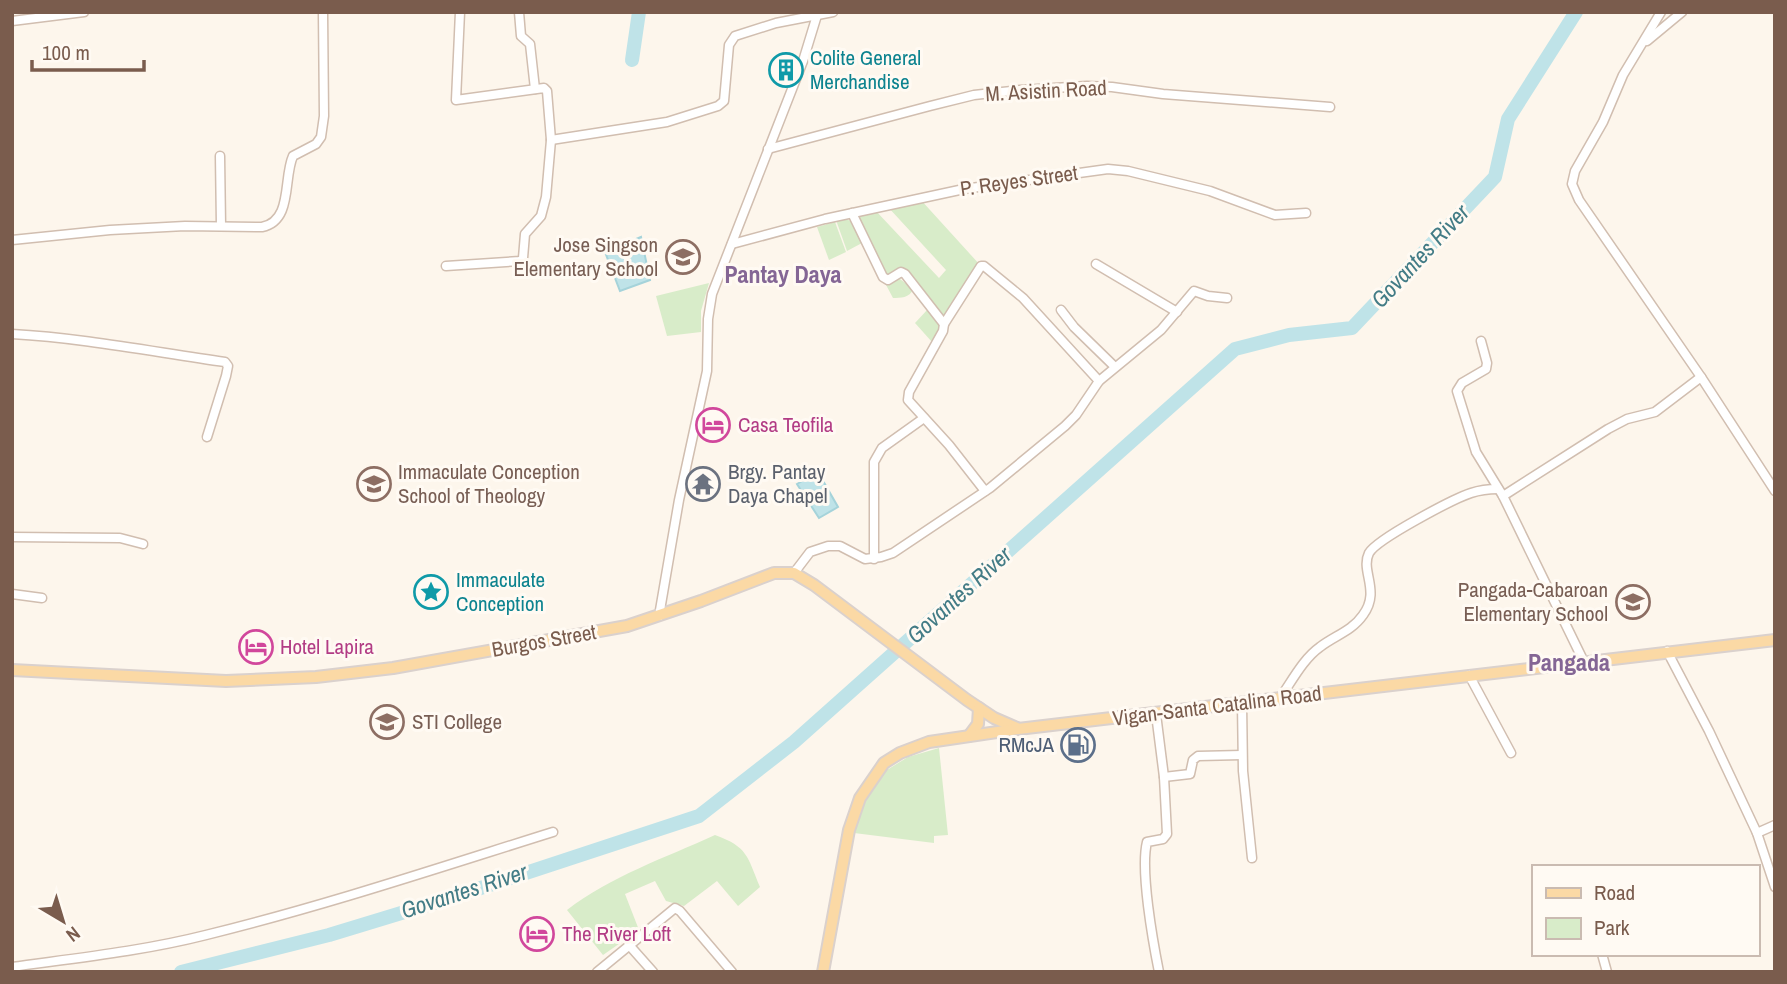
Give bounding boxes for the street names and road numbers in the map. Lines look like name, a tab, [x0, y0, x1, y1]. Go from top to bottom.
street label: M. Asistin Road	[985, 73, 1107, 108]
street label: P. Reyes Street	[958, 158, 1080, 203]
street label: Burgos Street	[490, 617, 598, 664]
street label: Vigan-Santa Catalina Road	[1111, 678, 1323, 733]

